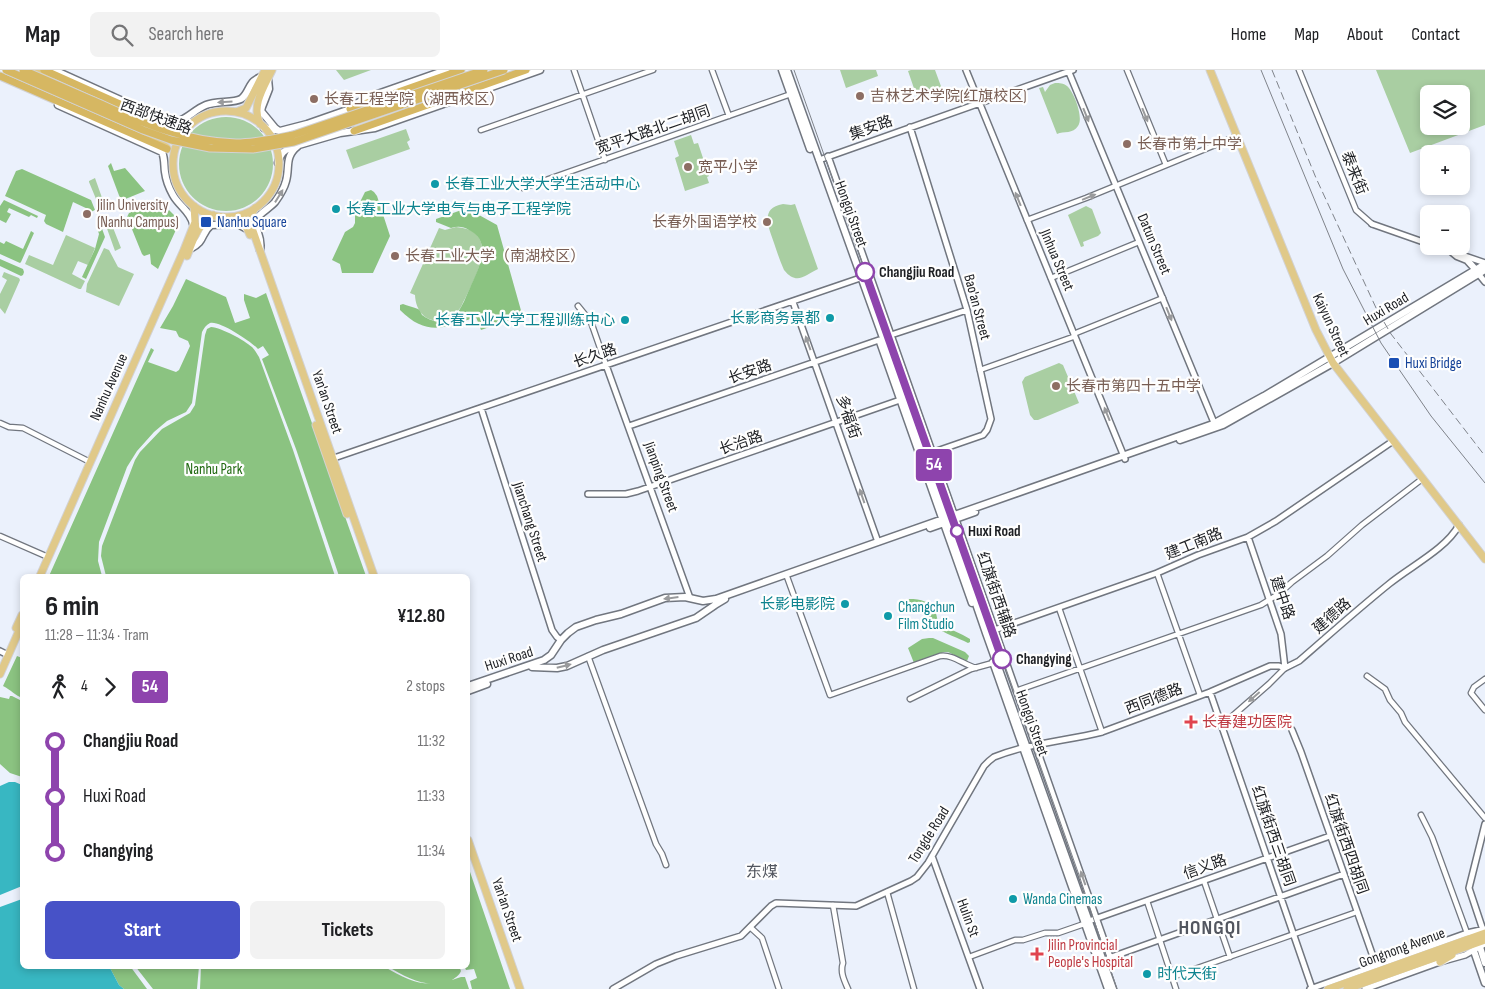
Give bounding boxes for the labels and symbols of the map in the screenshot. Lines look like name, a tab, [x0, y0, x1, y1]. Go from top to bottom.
place label: 吉林艺术学院(红旗校区)	[870, 87, 1027, 106]
place label: 长春工程学院（湖西校区）	[324, 90, 504, 109]
marker: 吉林艺术学院(红旗校区)	[854, 90, 866, 102]
marker: 长春工程学院（湖西校区）	[308, 93, 320, 105]
street label: 西部快速路	[118, 95, 194, 139]
one-way arrow	[217, 98, 233, 106]
street label: 宽平大路北二胡同	[593, 101, 713, 159]
one-way arrow	[1082, 108, 1090, 123]
one-way arrow	[1142, 108, 1150, 122]
street label: 集安路	[847, 111, 895, 145]
place label: 长春市第十中学	[1137, 135, 1242, 154]
marker: 长春市第十中学	[1121, 138, 1133, 150]
street label: 泰来街	[1337, 149, 1371, 197]
place label: 宽平小学	[698, 158, 758, 177]
marker: 宽平小学	[682, 161, 694, 173]
place label: 长春工业大学大学生活动中心	[445, 175, 640, 194]
marker: 长春工业大学大学生活动中心	[429, 178, 441, 190]
street label: Hongqi Street	[830, 178, 872, 250]
one-way arrow	[274, 189, 283, 202]
one-way arrow	[1014, 192, 1022, 206]
one-way arrow	[1082, 192, 1096, 200]
place label: Jilin University (Nanhu Campus)	[96, 196, 179, 232]
place label: 长春工业大学电气与电子工程学院	[346, 200, 571, 219]
marker: 长春工业大学电气与电子工程学院	[330, 203, 342, 215]
marker: Jilin University (Nanhu Campus)	[81, 208, 93, 220]
street label: Datun Street	[1133, 211, 1175, 278]
place label: Nanhu Square	[217, 213, 287, 232]
place label: 长春外国语学校	[652, 213, 757, 232]
marker: Nanhu Square	[199, 215, 213, 229]
marker: 长春外国语学校	[761, 216, 773, 228]
street label: JInhua Street	[1035, 225, 1079, 294]
place label: 长春工业大学（南湖校区）	[405, 247, 585, 266]
marker: 长春工业大学（南湖校区）	[389, 250, 401, 262]
marker: Changjiu Road	[855, 262, 875, 282]
place label: Changjiu Road	[879, 263, 954, 282]
street label: Bao'an Street	[959, 272, 995, 342]
street label: Huxi Road	[1360, 288, 1412, 330]
street label: Kaiyun Street	[1308, 290, 1354, 360]
one-way arrow	[1165, 307, 1173, 321]
place label: 长影商务景都	[730, 309, 820, 328]
place label: 长春工业大学工程训练中心	[435, 311, 615, 330]
marker: 长影商务景都	[824, 312, 836, 324]
marker: 长春工业大学工程训练中心	[619, 314, 631, 326]
one-way arrow	[804, 335, 811, 350]
street label: 长久路	[571, 340, 619, 372]
street label: Nanhu Avenue	[86, 350, 132, 424]
place label: Huxi Bridge	[1405, 354, 1462, 373]
street label: 长安路	[726, 356, 774, 388]
marker: Huxi Bridge	[1387, 356, 1401, 370]
street label: Yan'an Street	[307, 368, 347, 437]
place label: 长春市第四十五中学	[1066, 377, 1201, 396]
marker: 长春市第四十五中学	[1050, 380, 1062, 392]
street label: 多福街	[832, 393, 864, 441]
one-way arrow	[1103, 406, 1110, 421]
street label: 长治路	[717, 427, 765, 459]
street label: Jianping Street	[639, 438, 683, 515]
line badge: 54	[912, 449, 956, 481]
park label: Nanhu Park	[186, 460, 243, 479]
street label: Jianchang Street	[508, 479, 552, 565]
one-way arrow	[858, 488, 866, 503]
place label: Huxi Road	[968, 522, 1021, 541]
marker: Huxi Road	[950, 524, 964, 538]
street label: 建工南路	[1163, 524, 1225, 564]
street label: 红旗街西辅路	[972, 549, 1020, 641]
street label: 建中路	[1266, 574, 1298, 622]
one-way arrow	[662, 594, 678, 602]
street label: 建德路	[1309, 594, 1355, 638]
place label: 长影电影院	[760, 595, 835, 614]
marker: 长影电影院	[839, 598, 851, 610]
place label: Changchun Film Studio	[898, 598, 955, 634]
marker: Changchun Film Studio	[882, 610, 894, 622]
street label: Huxi Road	[482, 642, 536, 676]
marker: Changying	[992, 649, 1012, 669]
place label: Changying	[1016, 650, 1072, 669]
one-way arrow	[557, 661, 572, 669]
street label: 西同德路	[1123, 679, 1185, 719]
street label: Hongqi Street	[1011, 687, 1053, 759]
one-way arrow	[1248, 692, 1261, 703]
place label: 长春建功医院	[1202, 713, 1292, 732]
marker: 长春建功医院	[1184, 715, 1198, 729]
street label: 红旗街西三胡同	[1247, 783, 1299, 889]
street label: 红旗街西四胡同	[1320, 791, 1372, 897]
street label: Tongde Road	[904, 803, 954, 867]
street label: 信义路	[1181, 850, 1229, 884]
district label: 东煤	[746, 863, 778, 882]
one-way arrow	[1079, 870, 1087, 885]
street label: Yan'an Street	[487, 876, 527, 945]
place label: Wanda Cinemas	[1023, 890, 1102, 909]
marker: Wanda Cinemas	[1007, 893, 1019, 905]
street label: Hulin St	[952, 896, 984, 940]
district label: HONGQI	[1178, 916, 1242, 940]
street label: Gongnong Avenue	[1356, 924, 1448, 972]
place label: Jilin Provincial People's Hospital	[1047, 936, 1133, 972]
marker: Jilin Provincial People's Hospital	[1030, 947, 1044, 961]
place label: 时代天街	[1157, 965, 1217, 984]
marker: 时代天街	[1141, 968, 1153, 980]

